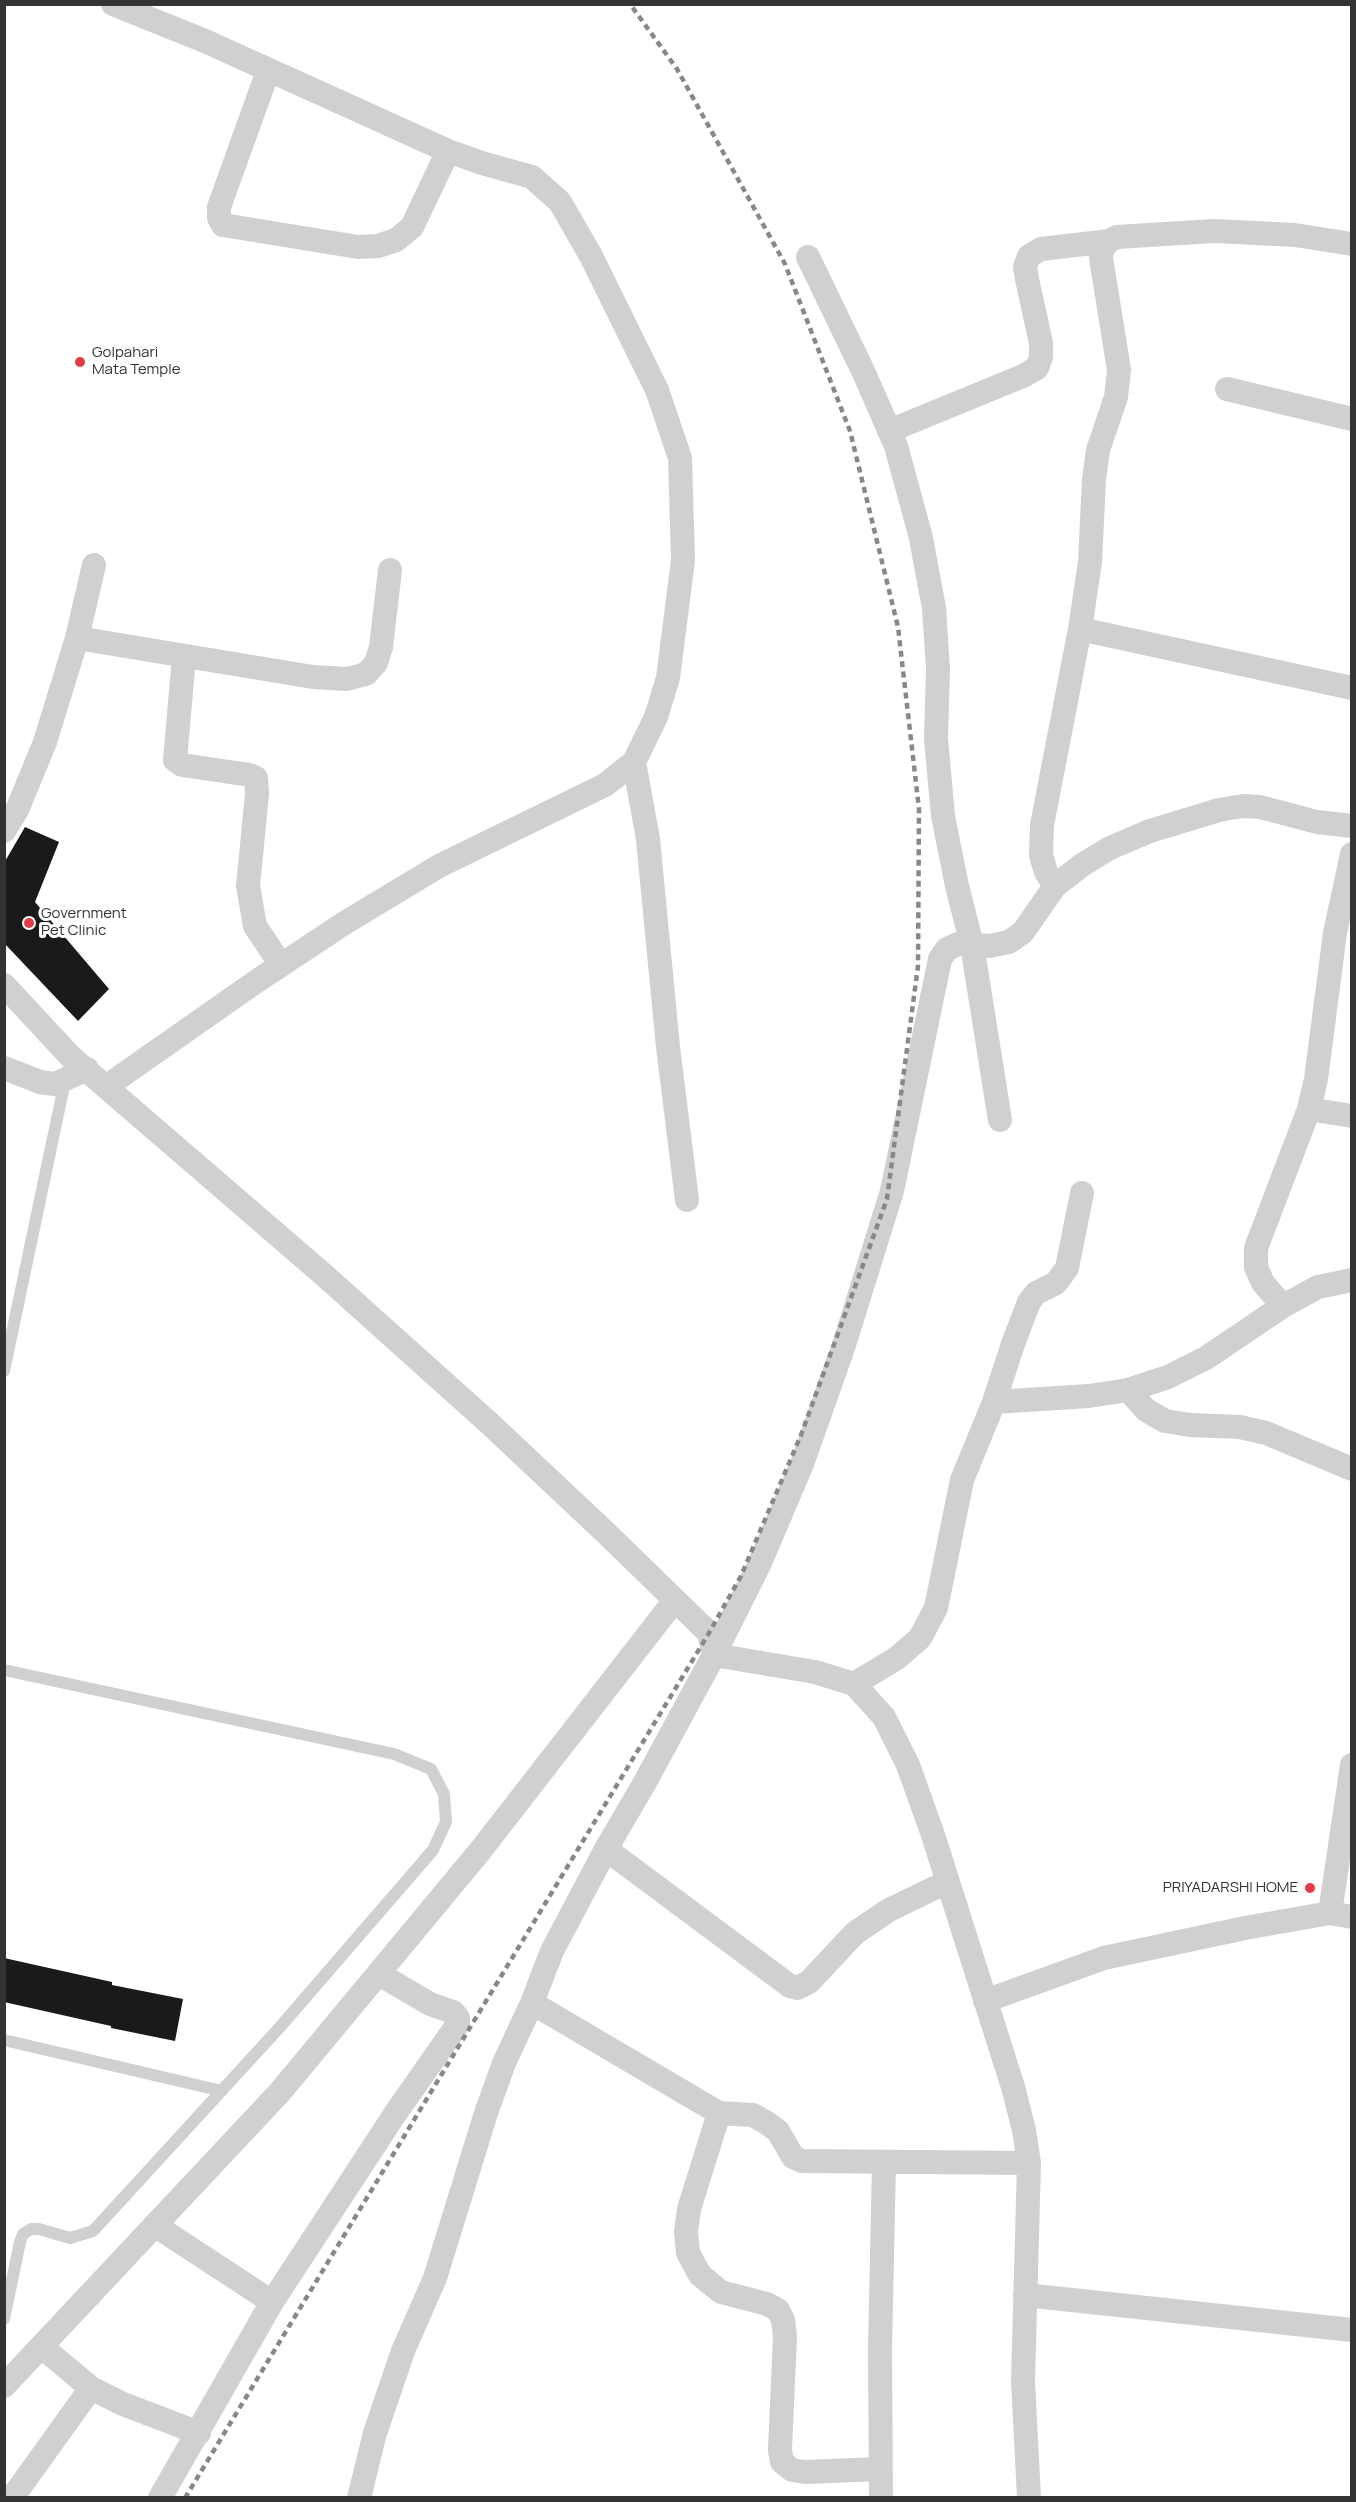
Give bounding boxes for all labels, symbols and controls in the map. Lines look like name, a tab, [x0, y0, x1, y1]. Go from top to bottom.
place label: Golpahari Mata Temple	[92, 344, 180, 379]
marker: Golpahari Mata Temple	[73, 355, 87, 369]
place label: Government Pet Clinic	[41, 905, 127, 940]
marker: Government Pet Clinic	[22, 916, 36, 930]
place label: PRIYADARSHI HOME	[1163, 1879, 1298, 1897]
marker: PRIYADARSHI HOME	[1303, 1881, 1317, 1895]

